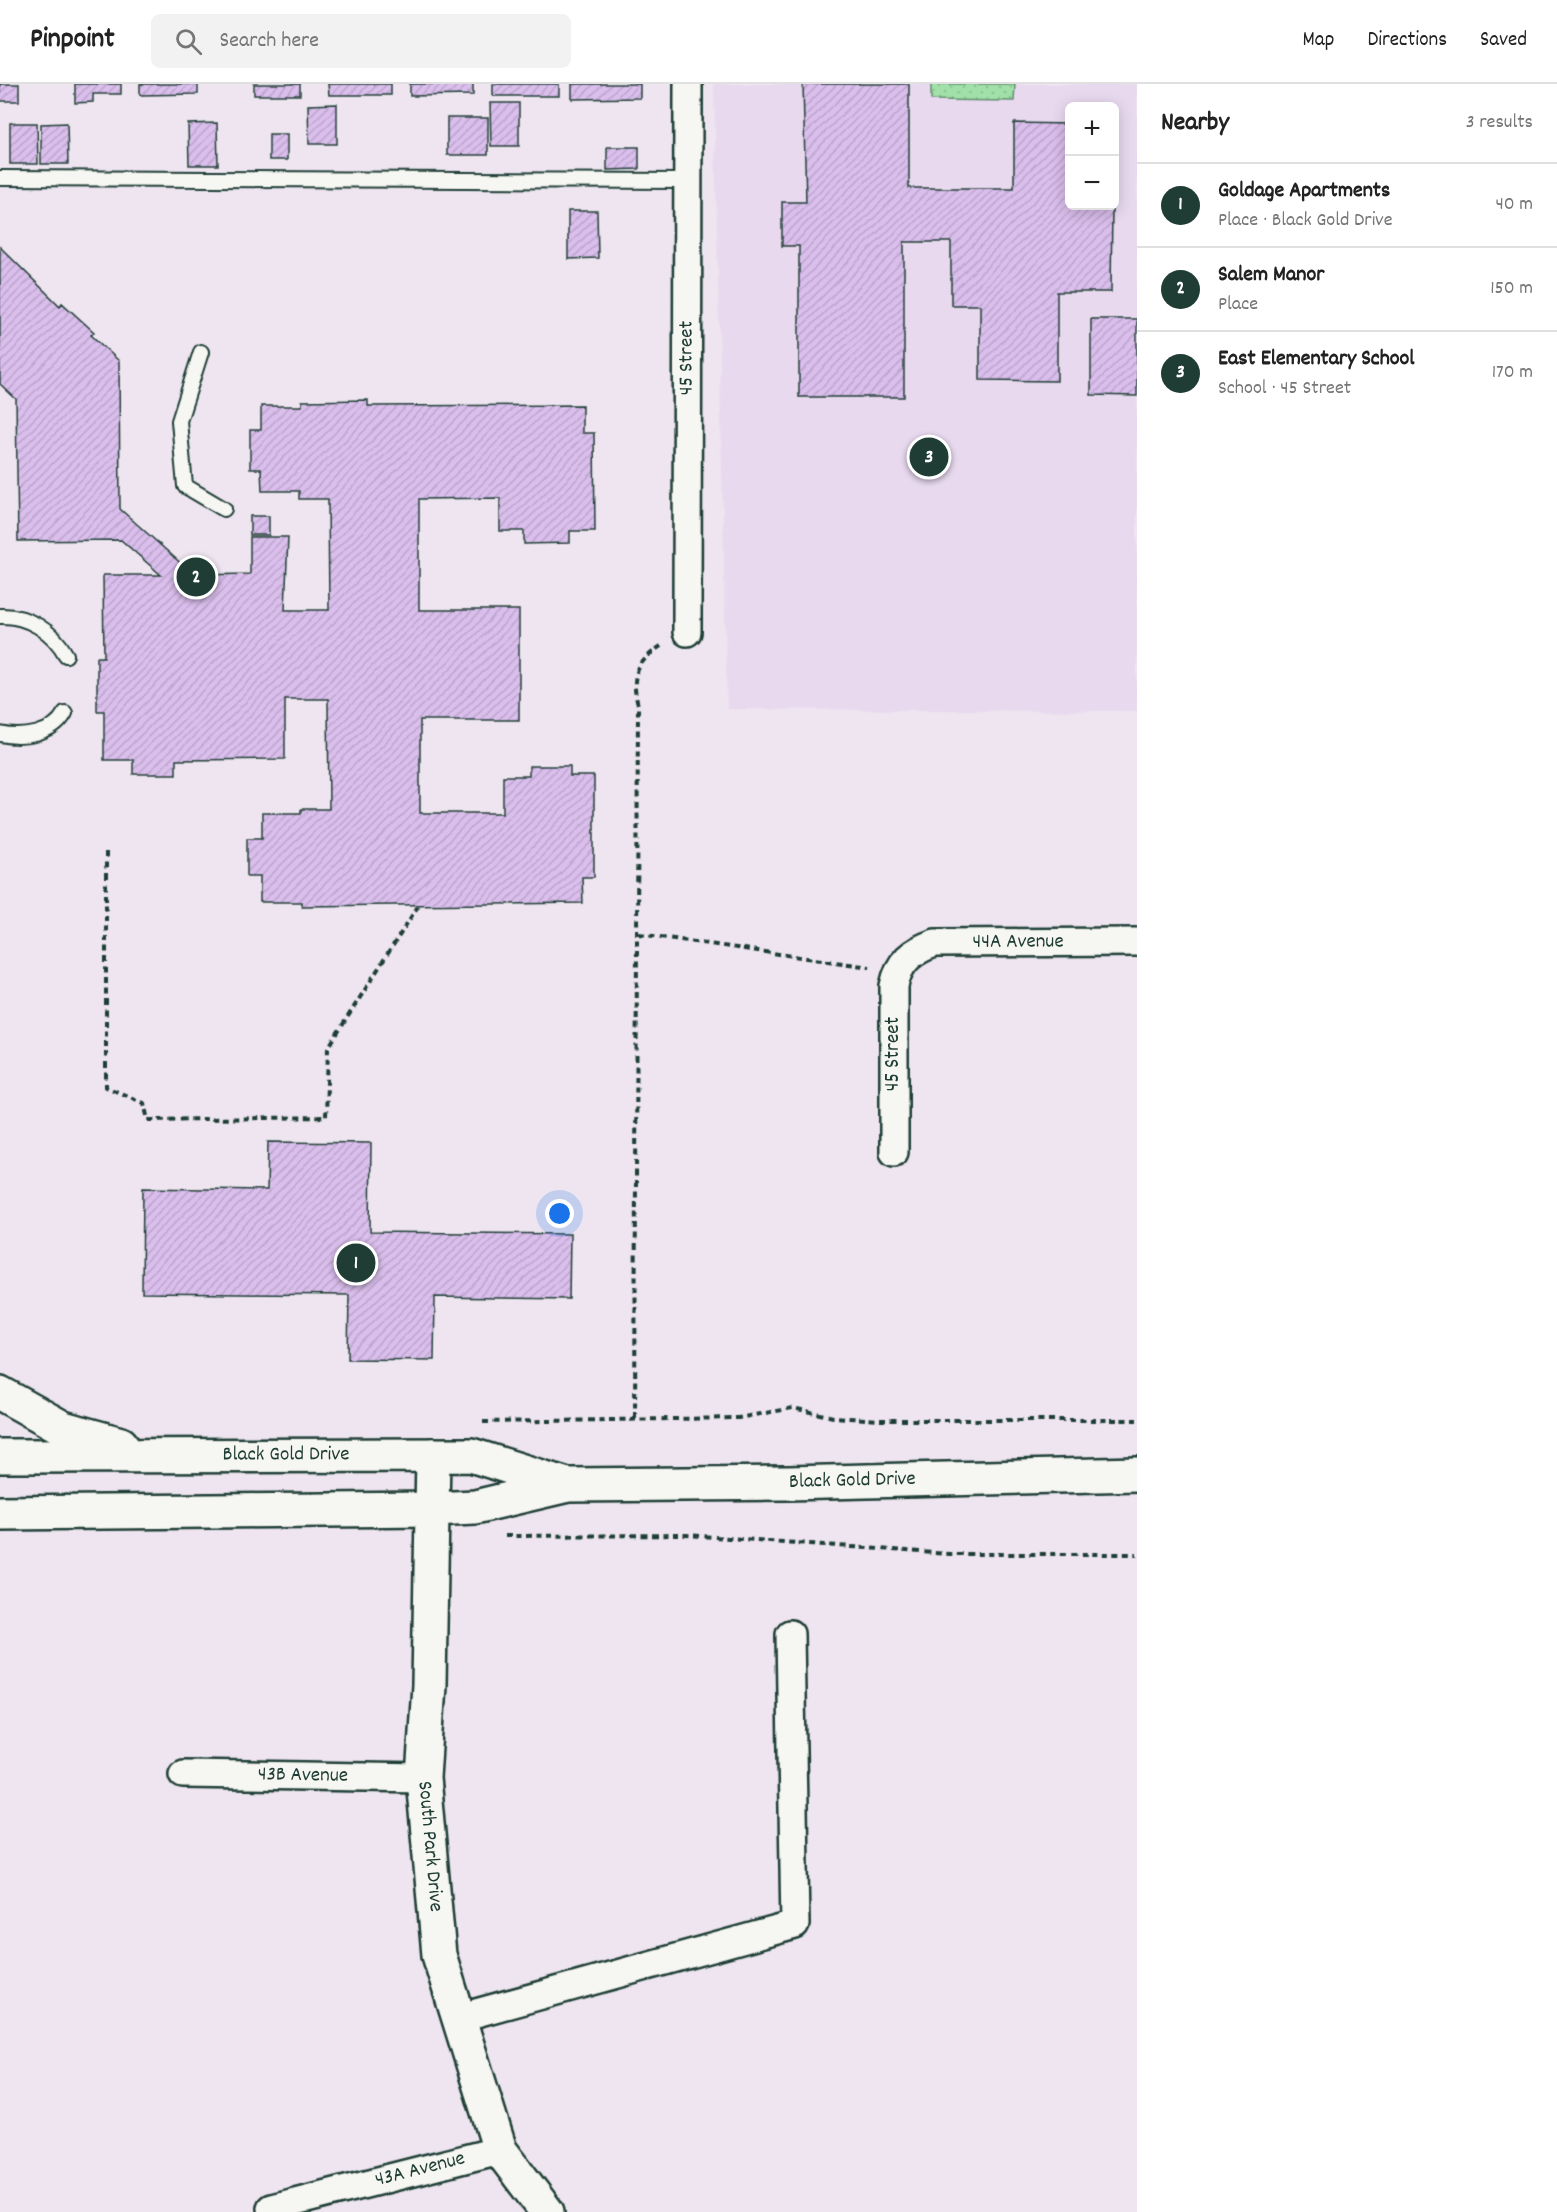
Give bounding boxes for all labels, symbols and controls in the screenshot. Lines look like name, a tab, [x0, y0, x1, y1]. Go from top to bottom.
search box	[151, 14, 571, 68]
text: Pinpoint	[30, 21, 115, 61]
icon: search	[172, 25, 205, 58]
text: Search here	[220, 26, 319, 57]
text: Map	[1303, 26, 1334, 56]
text: Directions	[1367, 26, 1447, 56]
text: Saved	[1480, 26, 1527, 56]
map controls	[1065, 102, 1119, 210]
button: +	[1065, 102, 1119, 156]
text: Nearby	[1161, 105, 1229, 142]
text: 3 results	[1466, 109, 1533, 137]
button: −	[1065, 156, 1119, 210]
text: Goldage Apartments	[1218, 176, 1390, 207]
text: 1	[1178, 191, 1183, 219]
text: 40 m	[1495, 191, 1533, 219]
text: Place · Black Gold Drive	[1218, 207, 1393, 235]
text: Salem Manor	[1218, 260, 1324, 291]
text: 2	[1176, 275, 1185, 303]
text: 150 m	[1490, 275, 1533, 303]
text: Place	[1218, 291, 1258, 319]
street label: 45 Street	[672, 321, 703, 395]
text: East Elementary School	[1218, 344, 1415, 375]
text: 3	[1176, 359, 1185, 387]
text: 170 m	[1492, 359, 1533, 387]
text: School · 45 Street	[1218, 375, 1351, 403]
pin: 3	[910, 434, 948, 479]
pin: 2	[176, 554, 216, 600]
street label: 44A Avenue	[972, 927, 1064, 958]
street label: 45 Street	[879, 1017, 909, 1091]
your location	[545, 1199, 574, 1228]
pin: 1	[336, 1240, 376, 1286]
street label: Black Gold Drive	[223, 1440, 349, 1471]
street label: Black Gold Drive	[789, 1465, 916, 1498]
street label: 43B Avenue	[258, 1760, 348, 1792]
street label: South Park Drive	[408, 1780, 450, 1913]
street label: 43A Avenue	[372, 2144, 468, 2196]

